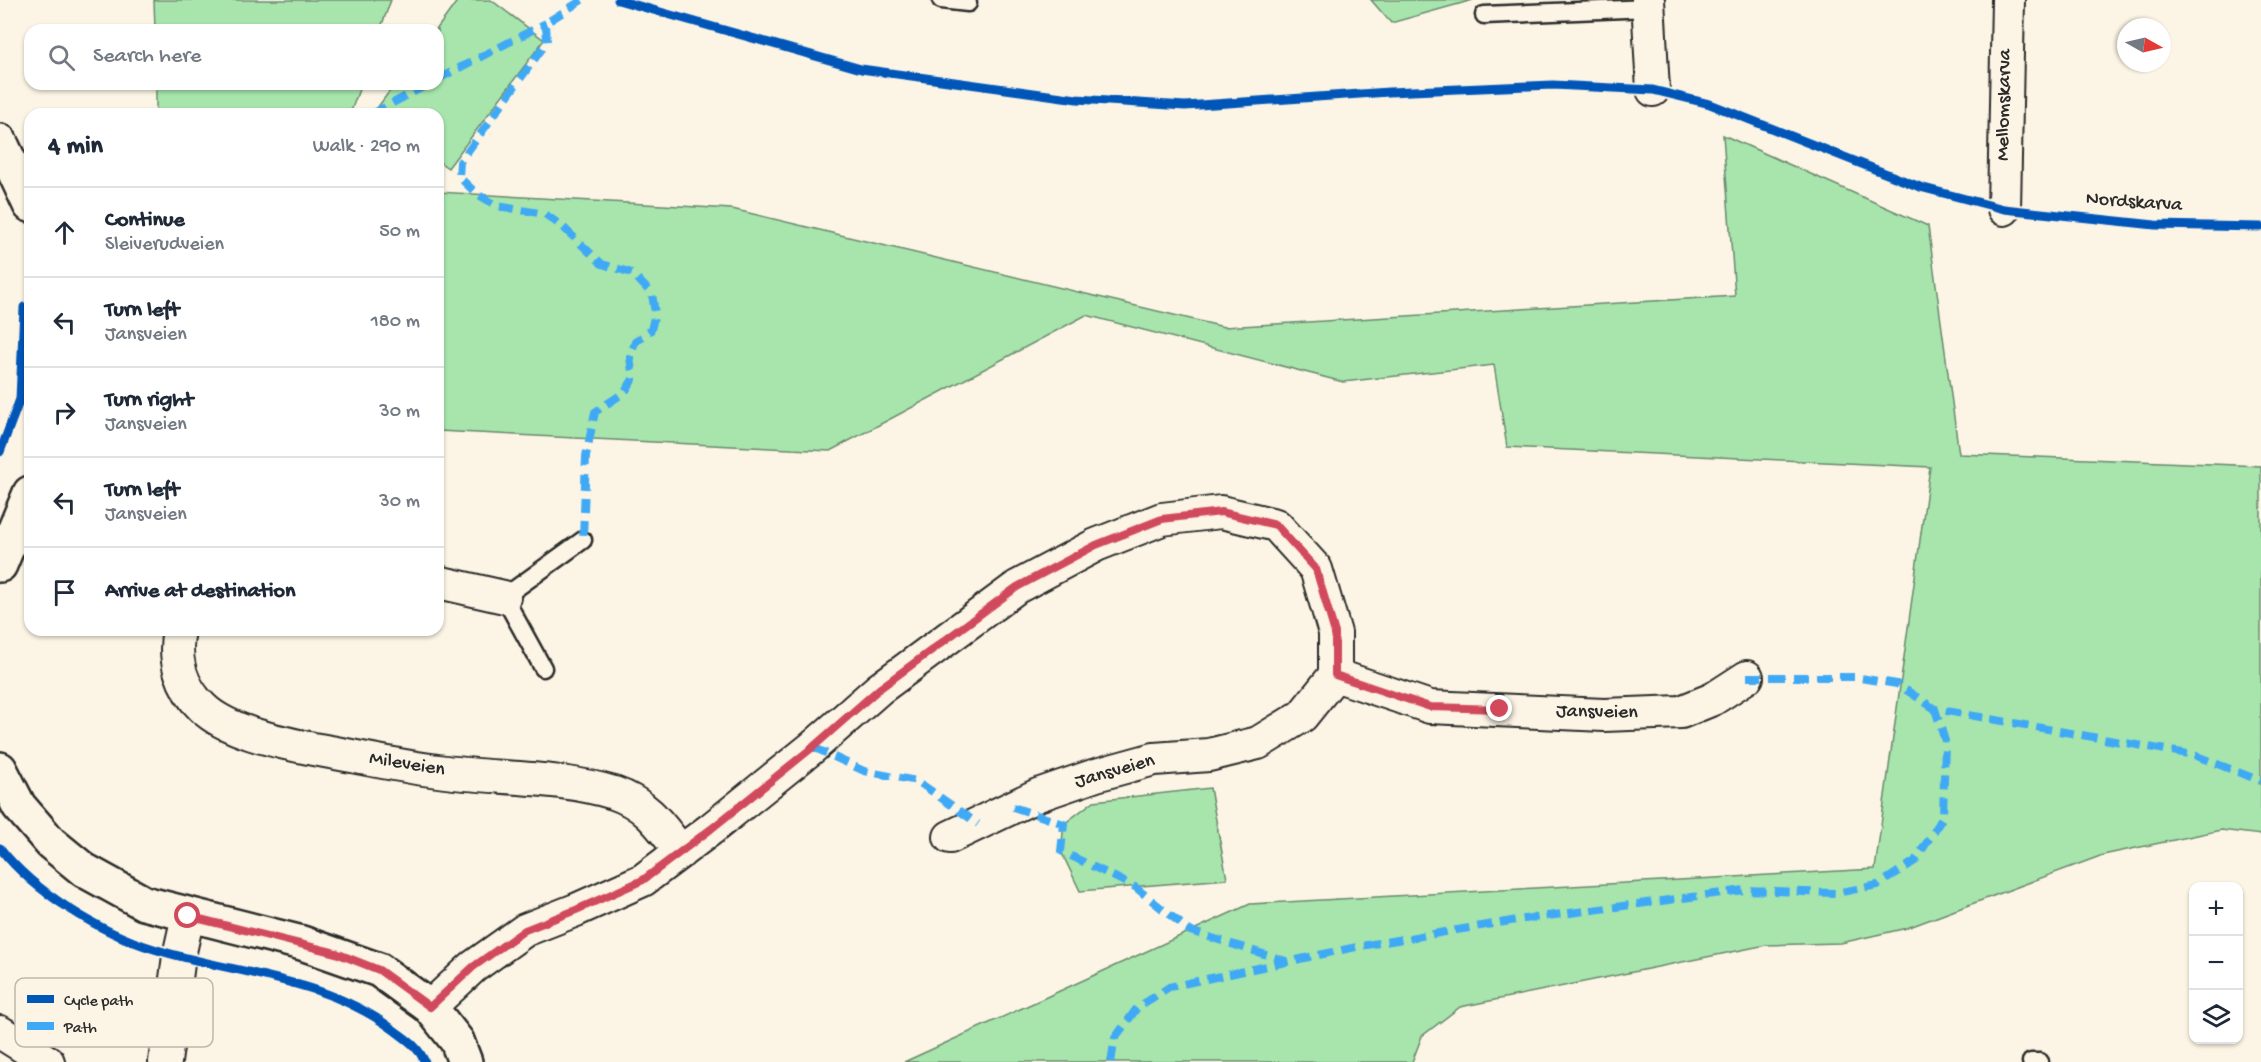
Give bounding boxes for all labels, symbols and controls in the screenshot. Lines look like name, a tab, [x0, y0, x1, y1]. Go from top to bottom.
north arrow	[2117, 18, 2171, 72]
search box	[24, 24, 444, 90]
icon: search	[45, 41, 78, 74]
text: Search here	[93, 44, 201, 70]
street label: Mellomskarva	[1993, 48, 2017, 161]
text: 4 min	[48, 132, 103, 163]
text: Walk · 290 m	[313, 136, 420, 159]
street label: Nordskarva	[2085, 188, 2184, 218]
text: Continue	[105, 208, 185, 234]
icon: ahead	[48, 216, 81, 249]
text: 50 m	[379, 221, 420, 244]
text: Sleiverudveien	[105, 234, 224, 257]
text: Turn left	[105, 298, 179, 324]
icon: left	[48, 306, 81, 339]
text: 180 m	[371, 311, 420, 334]
text: Jansveien	[105, 324, 187, 347]
text: Turn right	[105, 388, 193, 414]
icon: right	[48, 396, 81, 429]
text: 30 m	[379, 401, 420, 424]
text: Jansveien	[105, 414, 187, 437]
text: Turn left	[105, 478, 179, 504]
icon: left	[48, 486, 81, 519]
text: 30 m	[379, 491, 420, 514]
text: Jansveien	[105, 504, 187, 527]
icon: arrive	[48, 576, 81, 609]
text: Arrive at destination	[105, 579, 295, 605]
route end	[1486, 695, 1512, 721]
street label: Jansveien	[1556, 701, 1639, 725]
street label: Mileveien	[368, 748, 447, 782]
street label: Jansveien	[1072, 750, 1158, 794]
map controls	[2189, 882, 2243, 1044]
button: +	[2189, 882, 2243, 936]
route start	[174, 902, 200, 928]
button: −	[2189, 936, 2243, 990]
legend	[15, 978, 213, 1047]
button: layers	[2189, 990, 2243, 1044]
text: Cycle path	[64, 993, 134, 1012]
text: Path	[63, 1020, 97, 1039]

